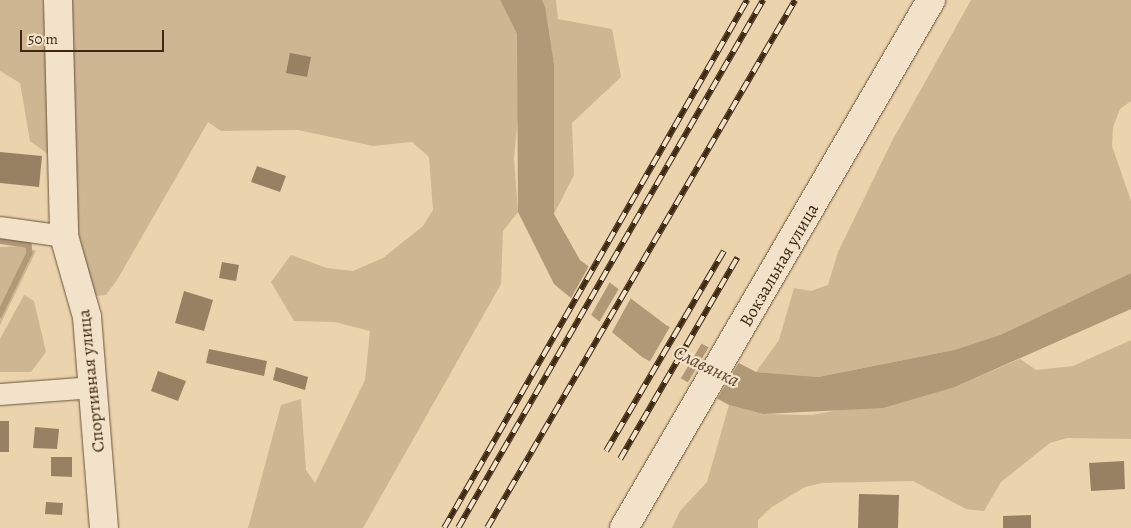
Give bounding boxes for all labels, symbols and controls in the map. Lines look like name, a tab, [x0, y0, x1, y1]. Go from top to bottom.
scale bar	[22, 20, 166, 52]
text: 50 m	[28, 29, 58, 49]
street label: Вокзальная улица	[735, 199, 823, 331]
street label: Спортивная улица	[73, 308, 109, 454]
water label: Славянка	[669, 341, 743, 393]

